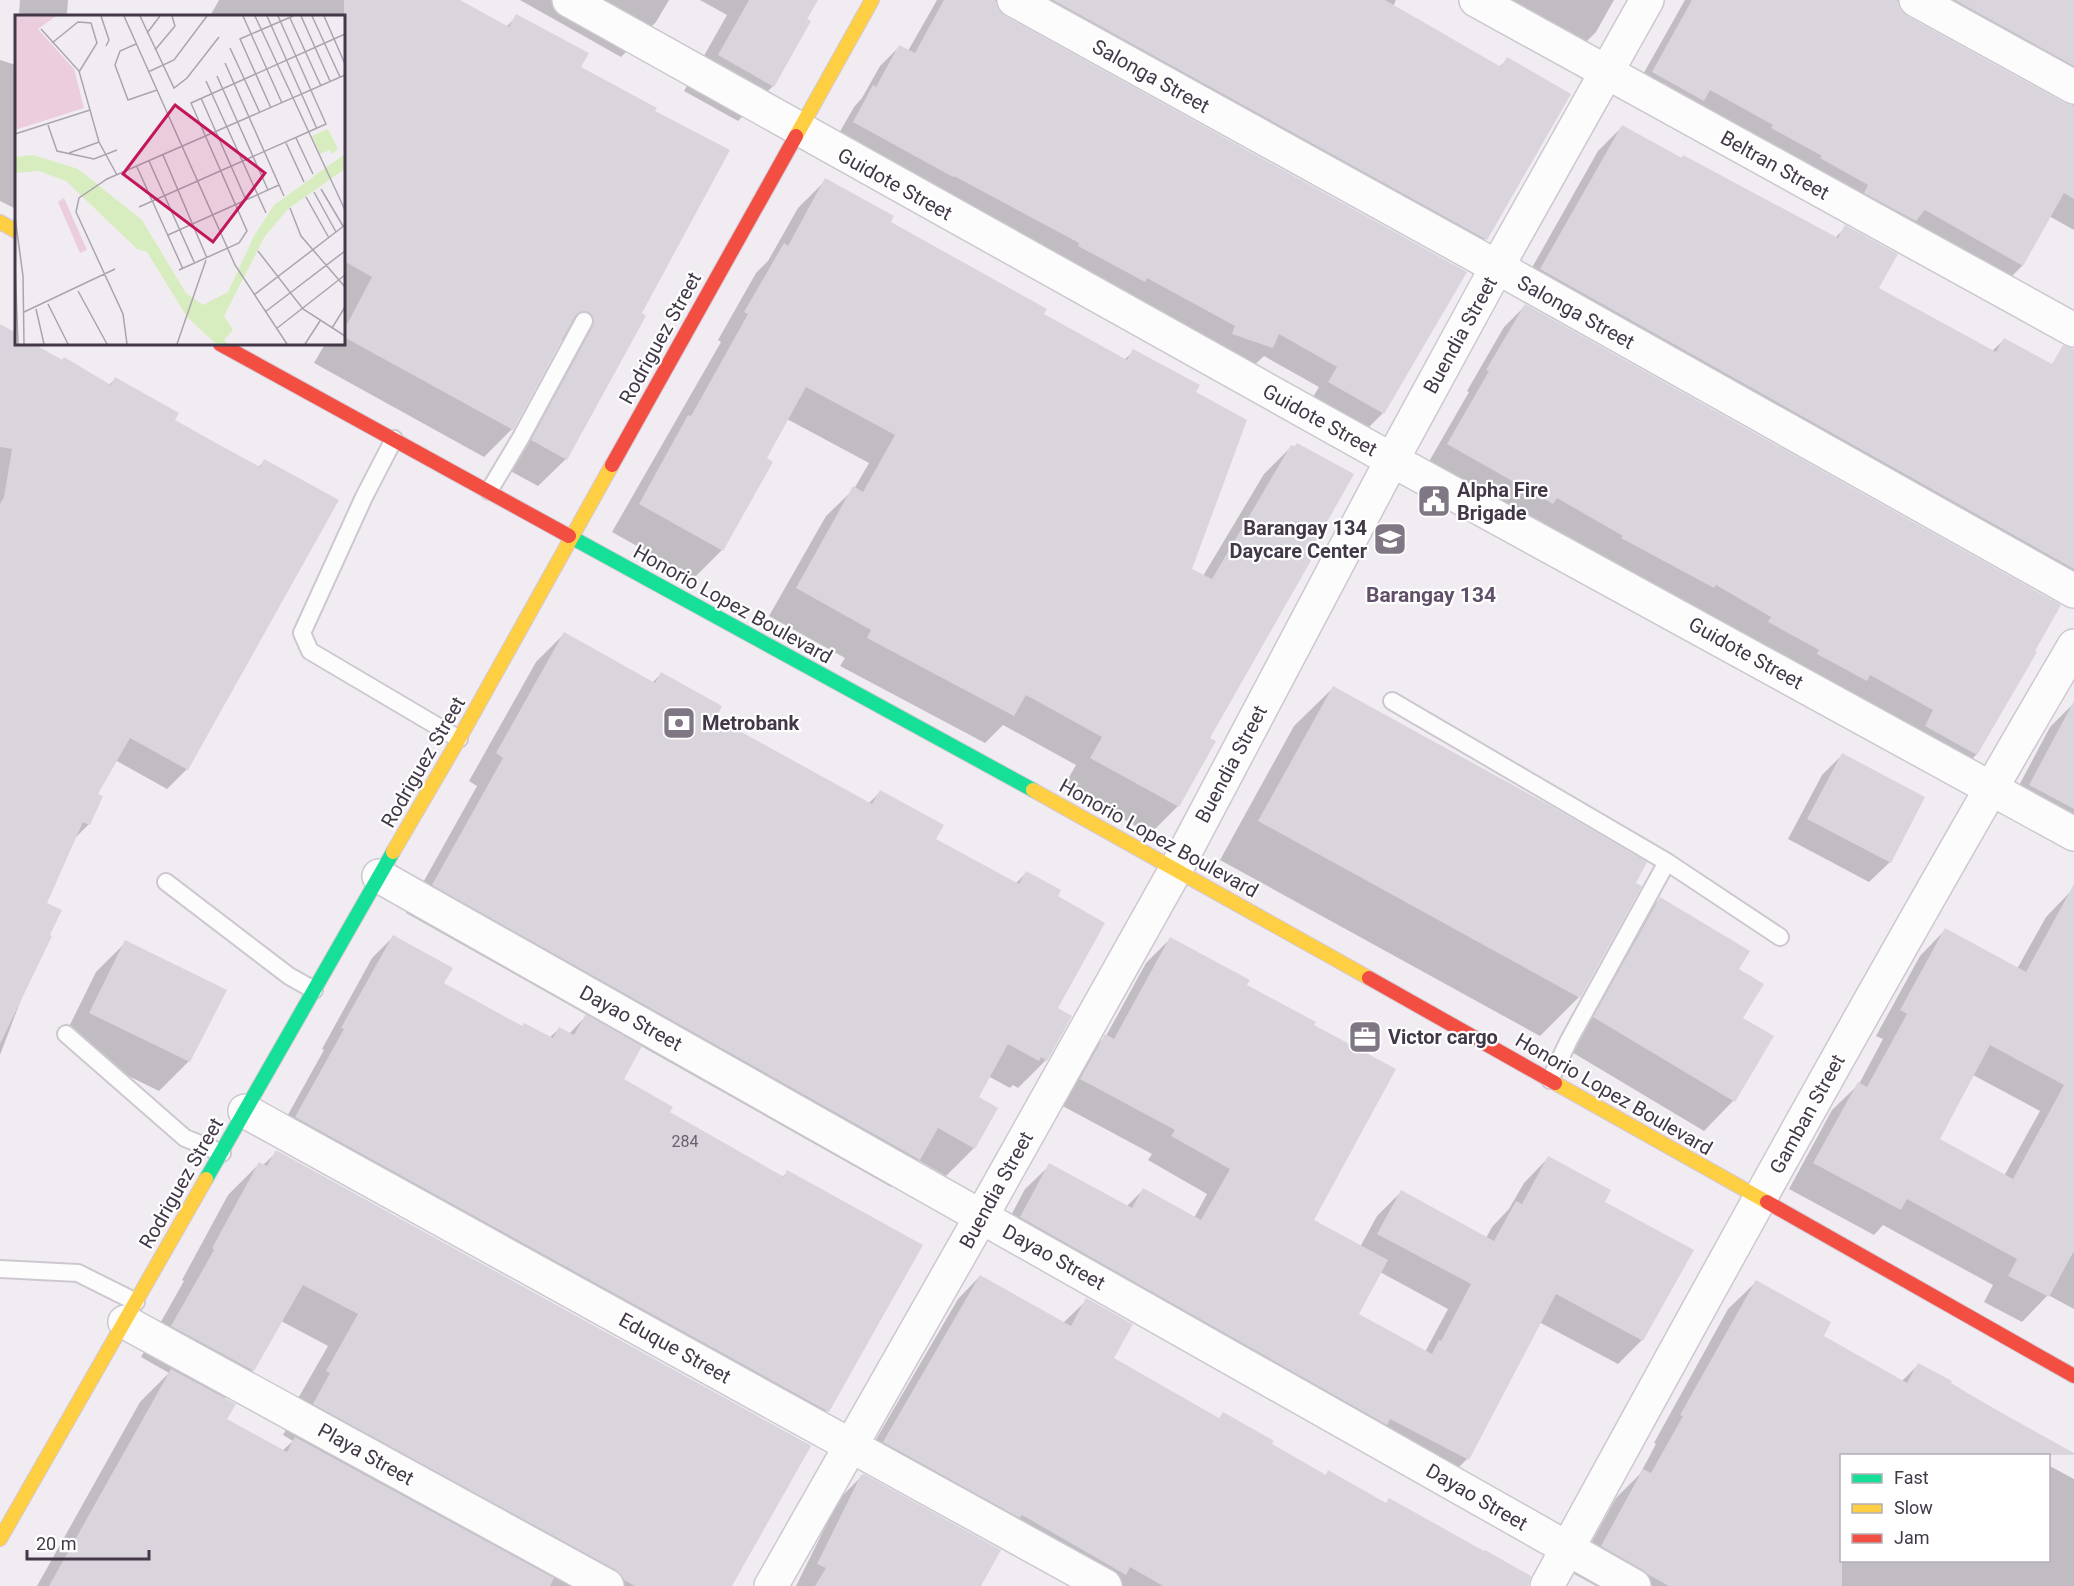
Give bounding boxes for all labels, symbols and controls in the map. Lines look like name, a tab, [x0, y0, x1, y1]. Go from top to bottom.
inset map	[15, 15, 345, 345]
street label: Salonga Street	[1088, 34, 1214, 118]
street label: Beltran Street	[1716, 125, 1834, 205]
street label: Guidote Street	[834, 143, 956, 225]
street label: Rodriguez Street	[614, 268, 706, 408]
street label: Salonga Street	[1513, 270, 1639, 354]
street label: Buendia Street	[1418, 272, 1502, 398]
street label: Guidote Street	[1259, 379, 1381, 461]
place label: Alpha Fire Brigade	[1457, 478, 1548, 525]
public building icon: Alpha Fire Brigade	[1416, 483, 1452, 519]
place label: Barangay 134 Daycare Center	[1229, 516, 1368, 563]
school or university icon: Barangay 134 Daycare Center	[1372, 521, 1408, 557]
street label: Honorio Lopez Boulevard	[629, 539, 837, 669]
district label: Barangay 134	[1366, 583, 1496, 607]
street label: Guidote Street	[1685, 612, 1807, 694]
street label: Rodriguez Street	[376, 692, 470, 832]
street label: Buendia Street	[1190, 701, 1272, 827]
bank icon: Metrobank	[661, 705, 697, 741]
place label: Metrobank	[702, 711, 800, 735]
street label: Honorio Lopez Boulevard	[1055, 773, 1263, 903]
street label: Dayao Street	[576, 980, 686, 1056]
office icon: Victor cargo	[1347, 1019, 1383, 1055]
place label: Victor cargo	[1388, 1025, 1498, 1049]
street label: Honorio Lopez Boulevard	[1511, 1028, 1717, 1160]
street label: Gamban Street	[1764, 1050, 1850, 1178]
street label: Rodriguez Street	[134, 1113, 228, 1253]
street label: Buendia Street	[954, 1127, 1038, 1253]
house number: 284	[672, 1132, 698, 1151]
street label: Dayao Street	[999, 1219, 1109, 1295]
street label: Eduque Street	[615, 1307, 735, 1389]
street label: Playa Street	[314, 1418, 418, 1490]
legend	[1840, 1454, 2050, 1562]
street label: Dayao Street	[1422, 1458, 1532, 1536]
text: Fast	[1894, 1467, 1929, 1488]
text: Slow	[1894, 1497, 1933, 1518]
scale bar	[27, 1523, 148, 1561]
text: Jam	[1894, 1527, 1930, 1548]
text: 20 m	[36, 1533, 76, 1554]

